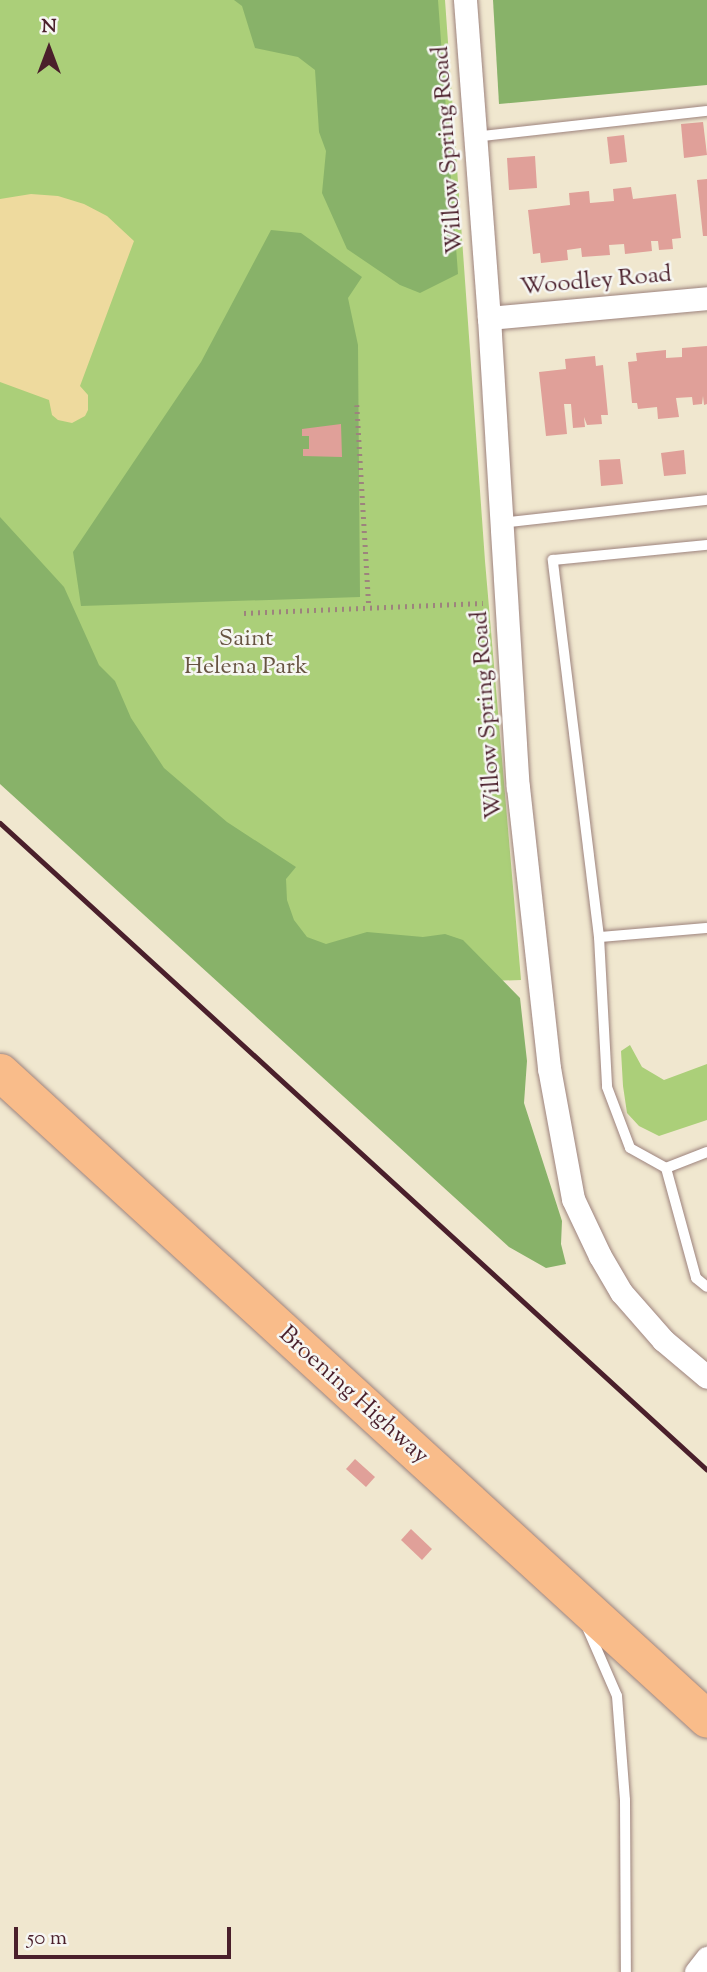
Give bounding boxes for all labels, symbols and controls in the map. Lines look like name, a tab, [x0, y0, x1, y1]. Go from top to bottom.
north arrow	[14, 14, 84, 84]
text: N	[41, 14, 57, 41]
street label: Willow Spring Road	[427, 45, 471, 255]
street label: Woodley Road	[519, 261, 673, 303]
street label: Willow Spring Road	[466, 610, 510, 820]
park label: Saint Helena Park	[184, 626, 308, 682]
street label: Broening Highway	[272, 1321, 434, 1471]
scale bar	[18, 1912, 234, 1956]
text: 50 m	[27, 1924, 67, 1954]

